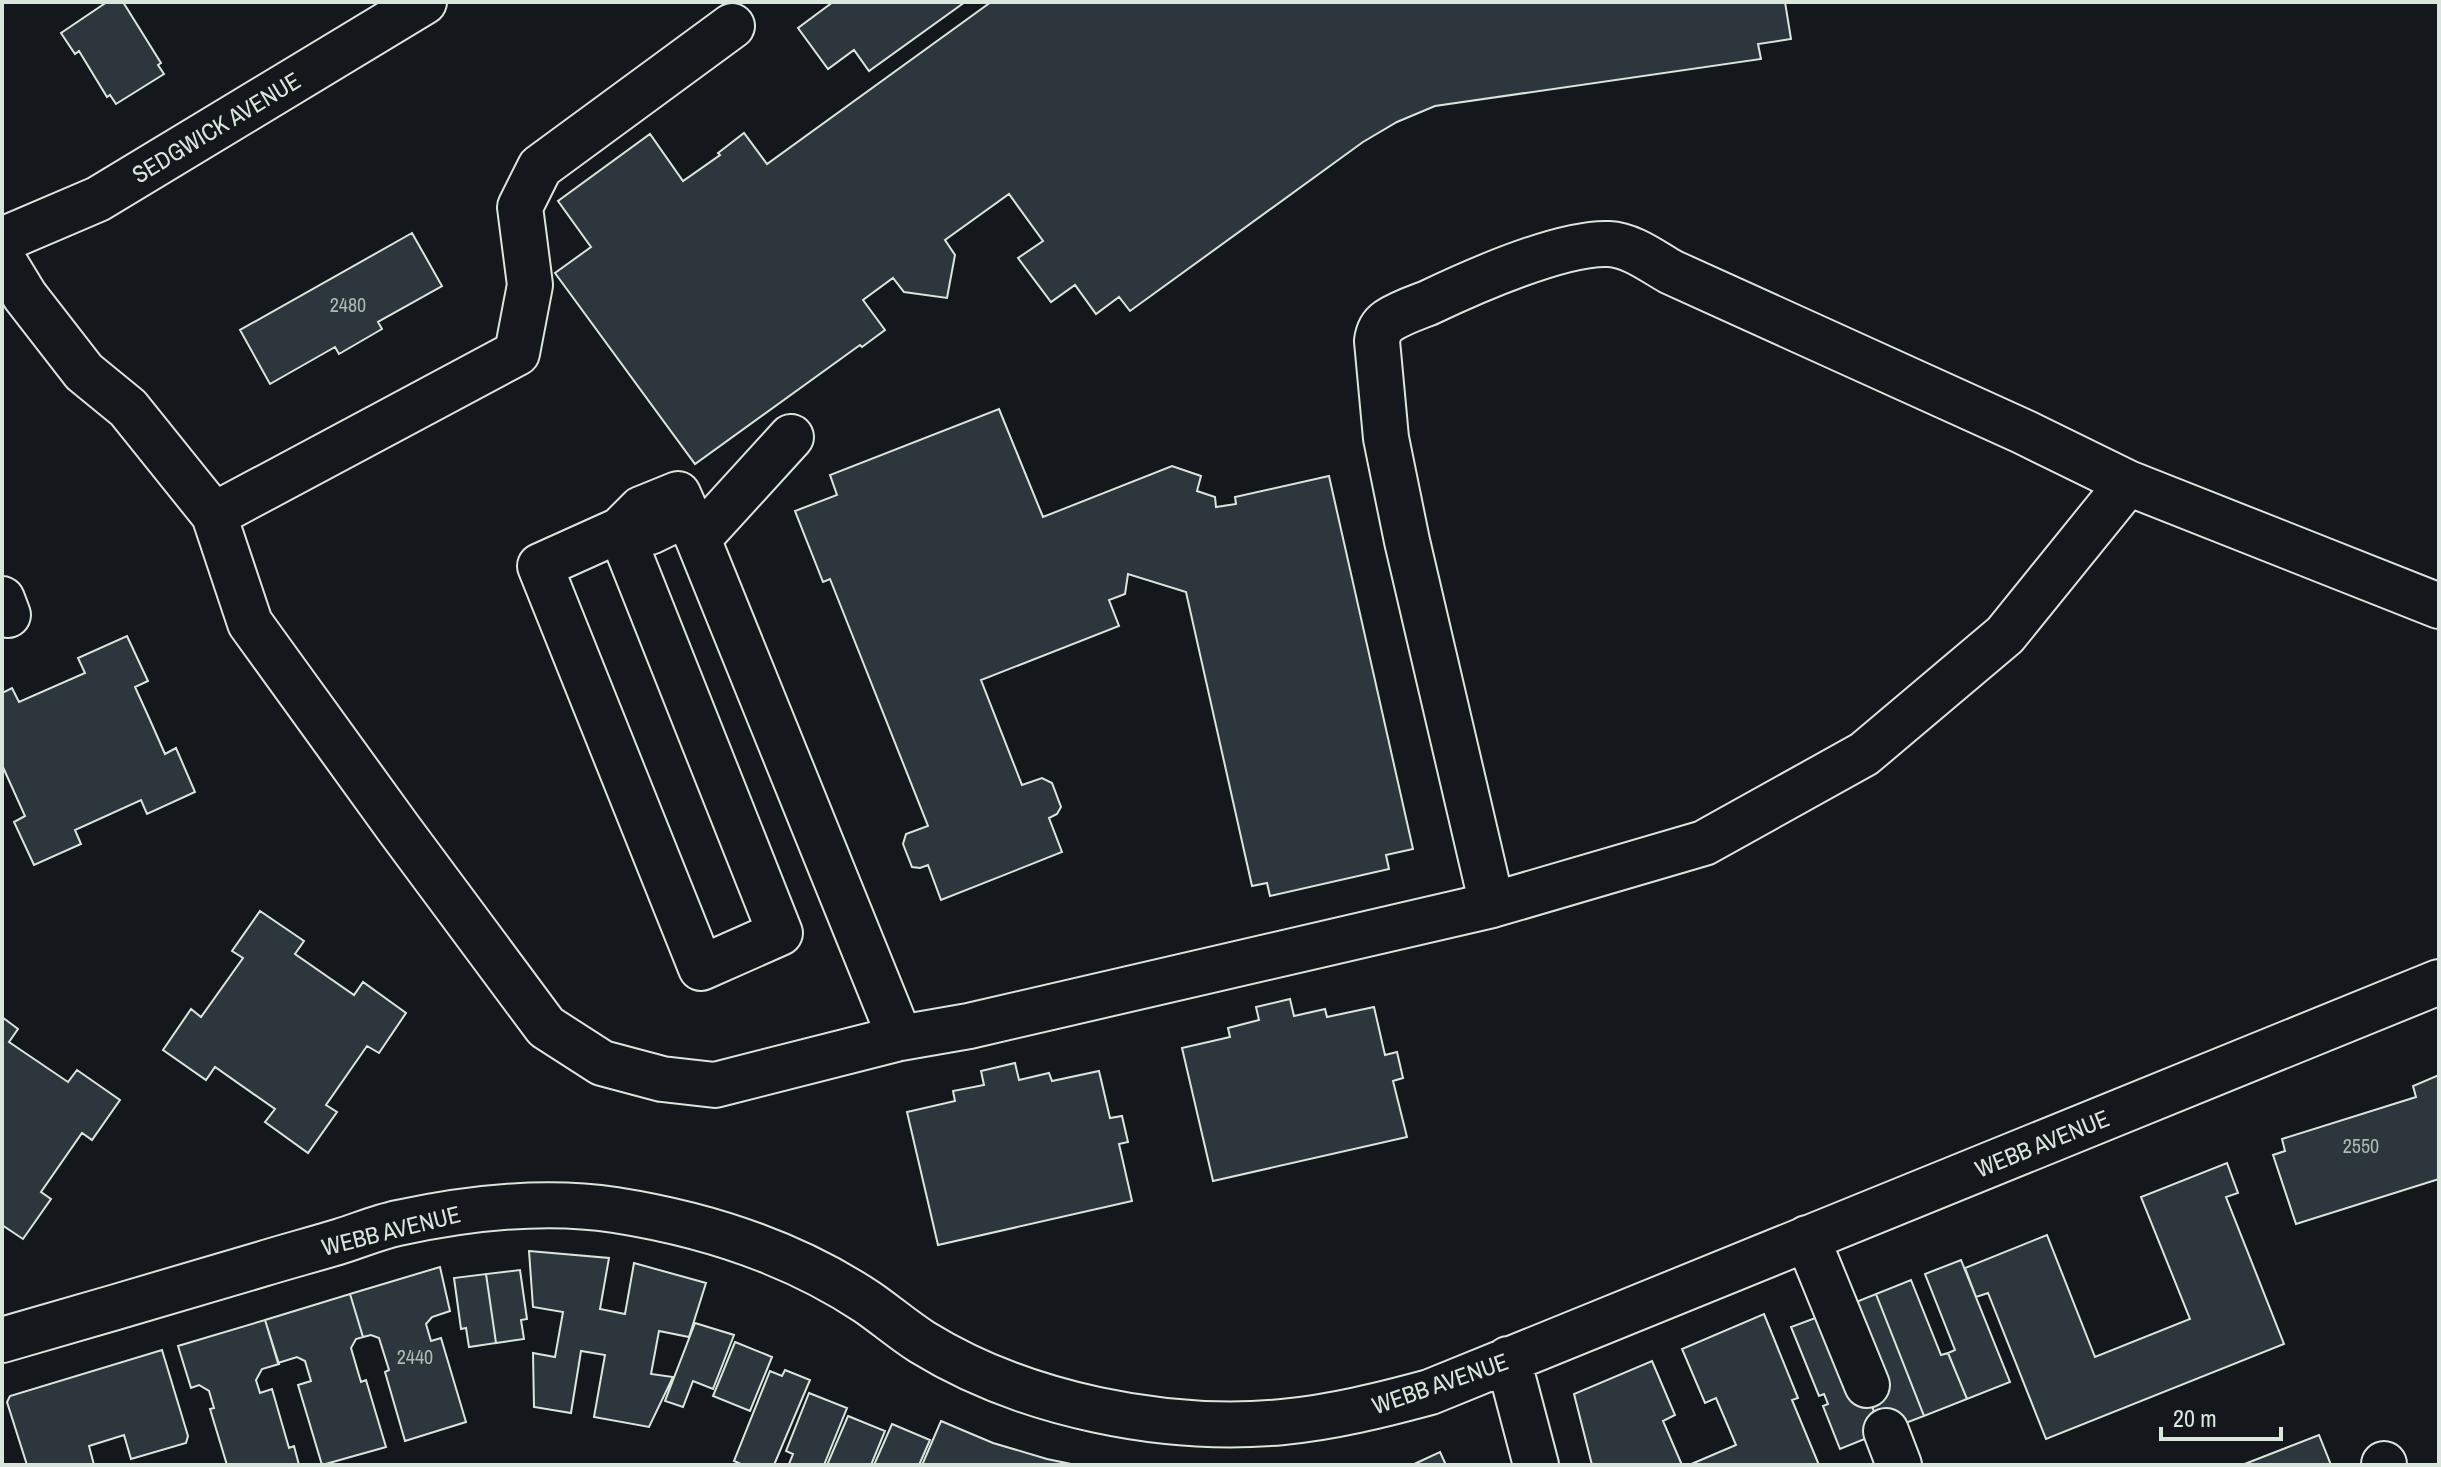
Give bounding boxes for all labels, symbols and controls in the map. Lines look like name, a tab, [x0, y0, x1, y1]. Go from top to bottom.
street label: SEDGWICK AVENUE	[126, 64, 306, 190]
house number: 2480	[330, 291, 366, 318]
street label: WEBB AVENUE	[1970, 1102, 2114, 1184]
house number: 2550	[2343, 1132, 2379, 1159]
street label: WEBB AVENUE	[318, 1197, 464, 1263]
house number: 2440	[397, 1343, 433, 1370]
street label: WEBB AVENUE	[1368, 1345, 1512, 1421]
scale bar	[2161, 1391, 2281, 1441]
text: 20 m	[2173, 1402, 2217, 1434]

